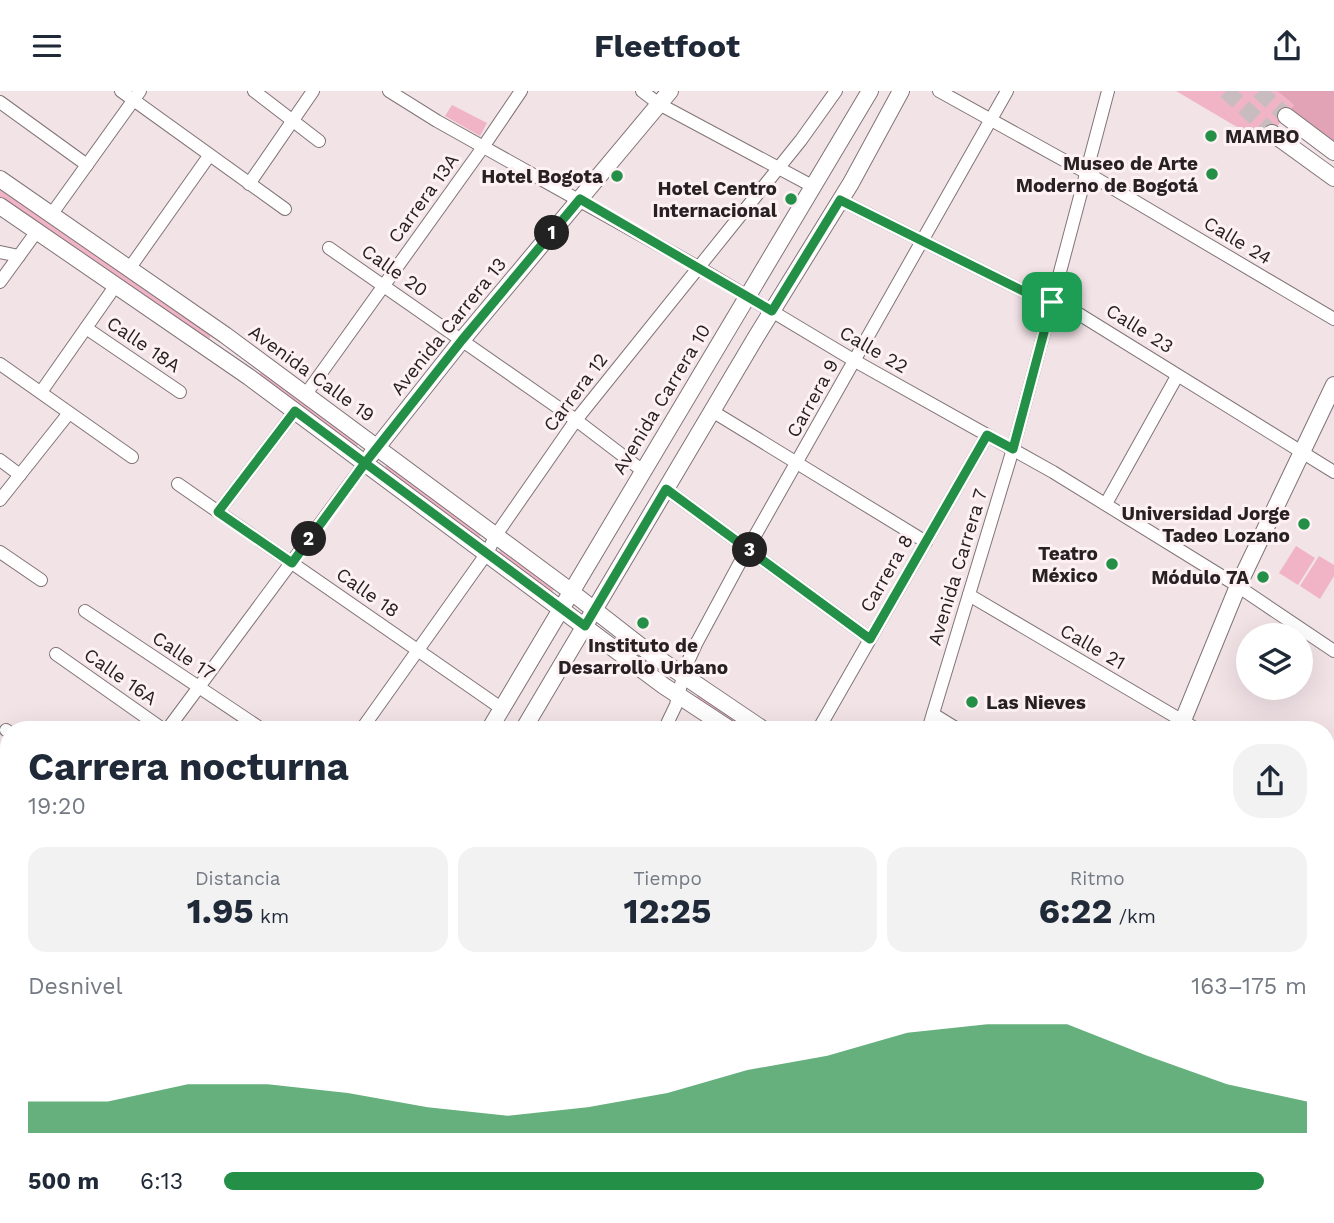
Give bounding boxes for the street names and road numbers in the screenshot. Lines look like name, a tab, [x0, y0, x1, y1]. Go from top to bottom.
street label: Carrera 13A	[383, 149, 464, 247]
street label: Calle 24	[1200, 211, 1276, 270]
street label: Calle 20	[357, 239, 432, 302]
street label: Avenida Carrera 13	[386, 253, 511, 400]
street label: Calle 23	[1102, 299, 1178, 358]
street label: Calle 18A	[102, 311, 185, 378]
street label: Avenida Calle 19	[244, 320, 379, 427]
street label: Avenida Carrera 10	[607, 320, 715, 479]
street label: Calle 22	[836, 321, 912, 378]
street label: Carrera 12	[538, 349, 612, 436]
street label: Carrera 9	[782, 355, 843, 441]
street label: Avenida Carrera 7	[923, 486, 992, 648]
street label: Carrera 8	[855, 530, 918, 616]
street label: Calle 18	[332, 562, 404, 622]
street label: Calle 21	[1056, 619, 1129, 674]
street label: Calle 17	[148, 626, 219, 685]
street label: Calle 16A	[80, 643, 162, 710]

